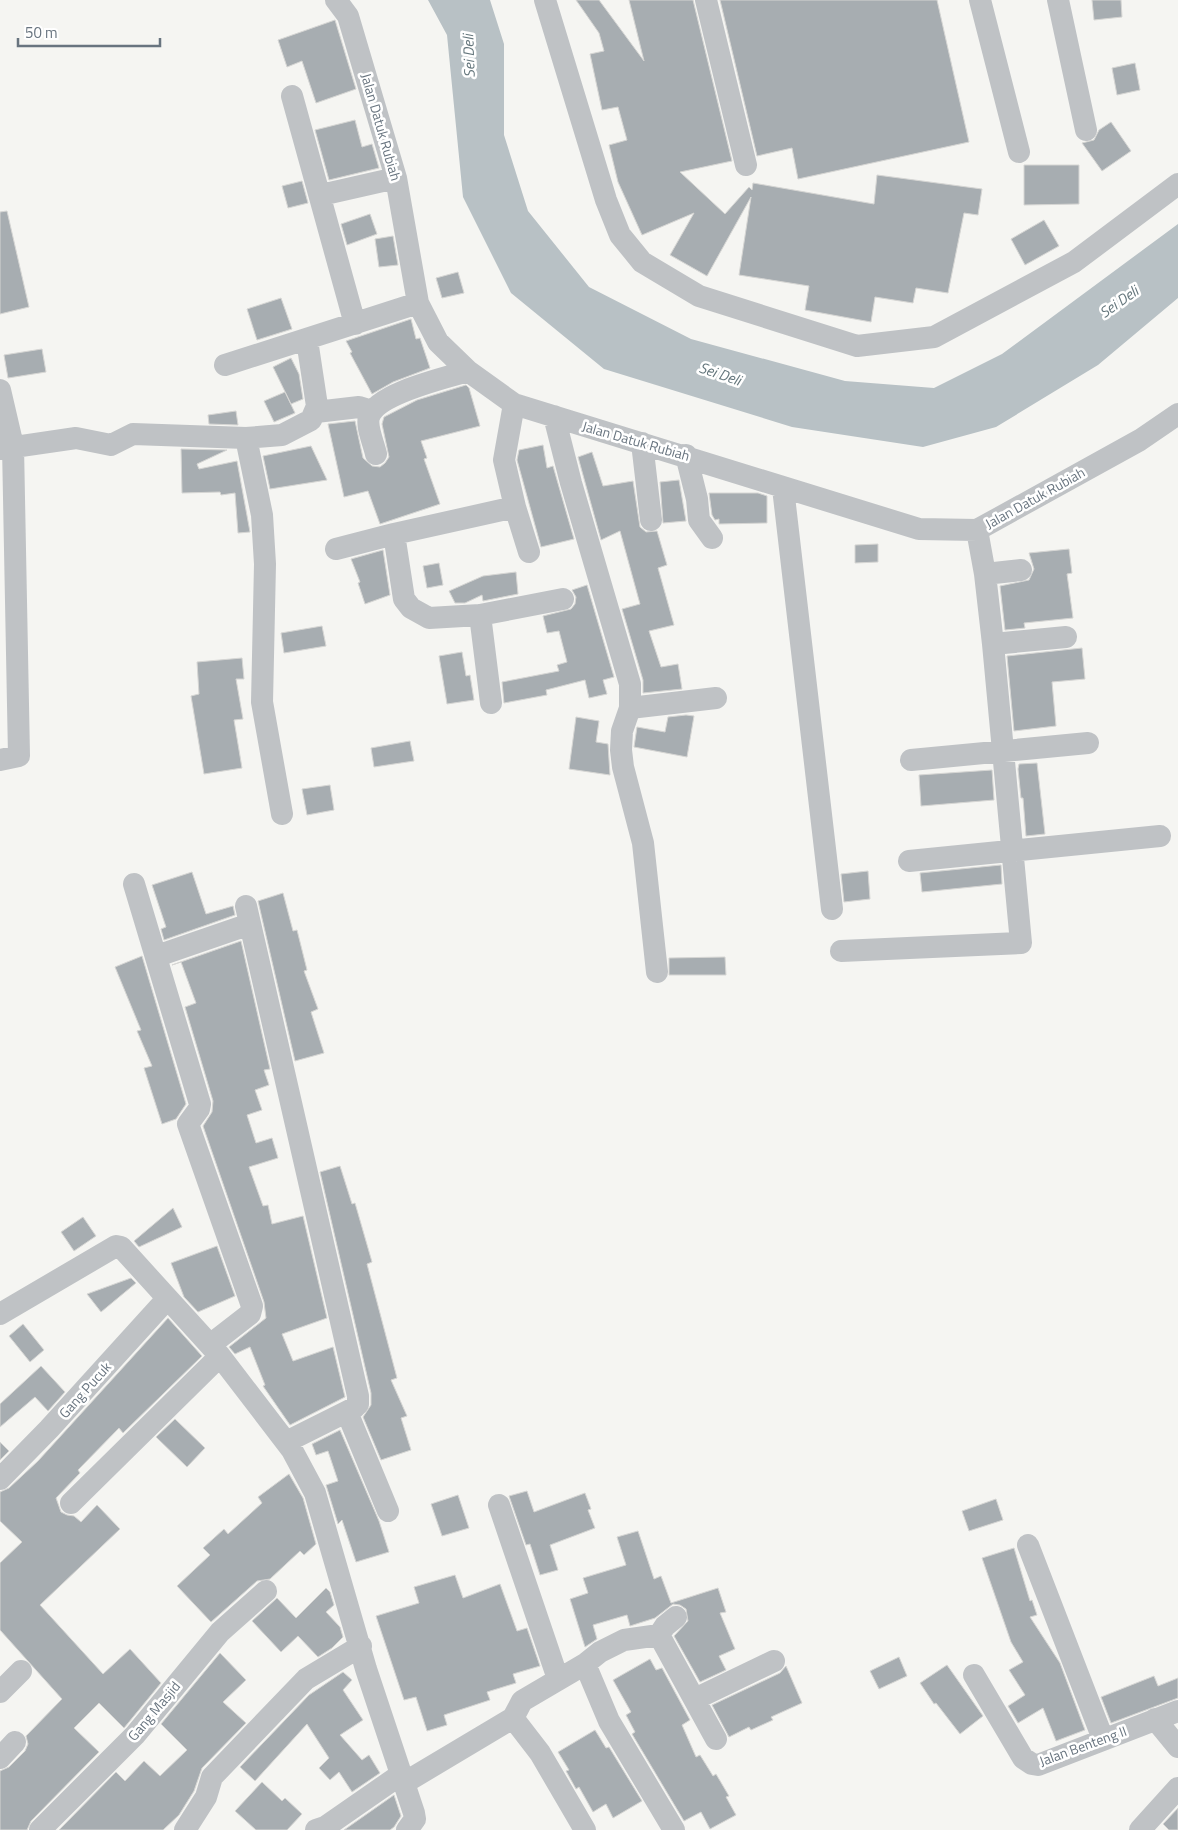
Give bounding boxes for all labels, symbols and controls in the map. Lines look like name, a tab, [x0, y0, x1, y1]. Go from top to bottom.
scale bar	[18, 15, 160, 47]
text: 50 m	[25, 21, 58, 44]
water label: Sei Deli	[456, 32, 481, 78]
street label: Jalan Datuk Rubiah	[356, 71, 407, 183]
water label: Sei Deli	[1094, 279, 1145, 323]
water label: Sei Deli	[696, 356, 746, 392]
street label: Jalan Datuk Rubiah	[580, 415, 692, 466]
street label: Jalan Datuk Rubiah	[981, 461, 1088, 534]
street label: Gang Pucuk	[54, 1357, 116, 1422]
street label: Gang Masjid	[122, 1676, 185, 1745]
street label: Jalan Benteng II	[1036, 1720, 1130, 1771]

